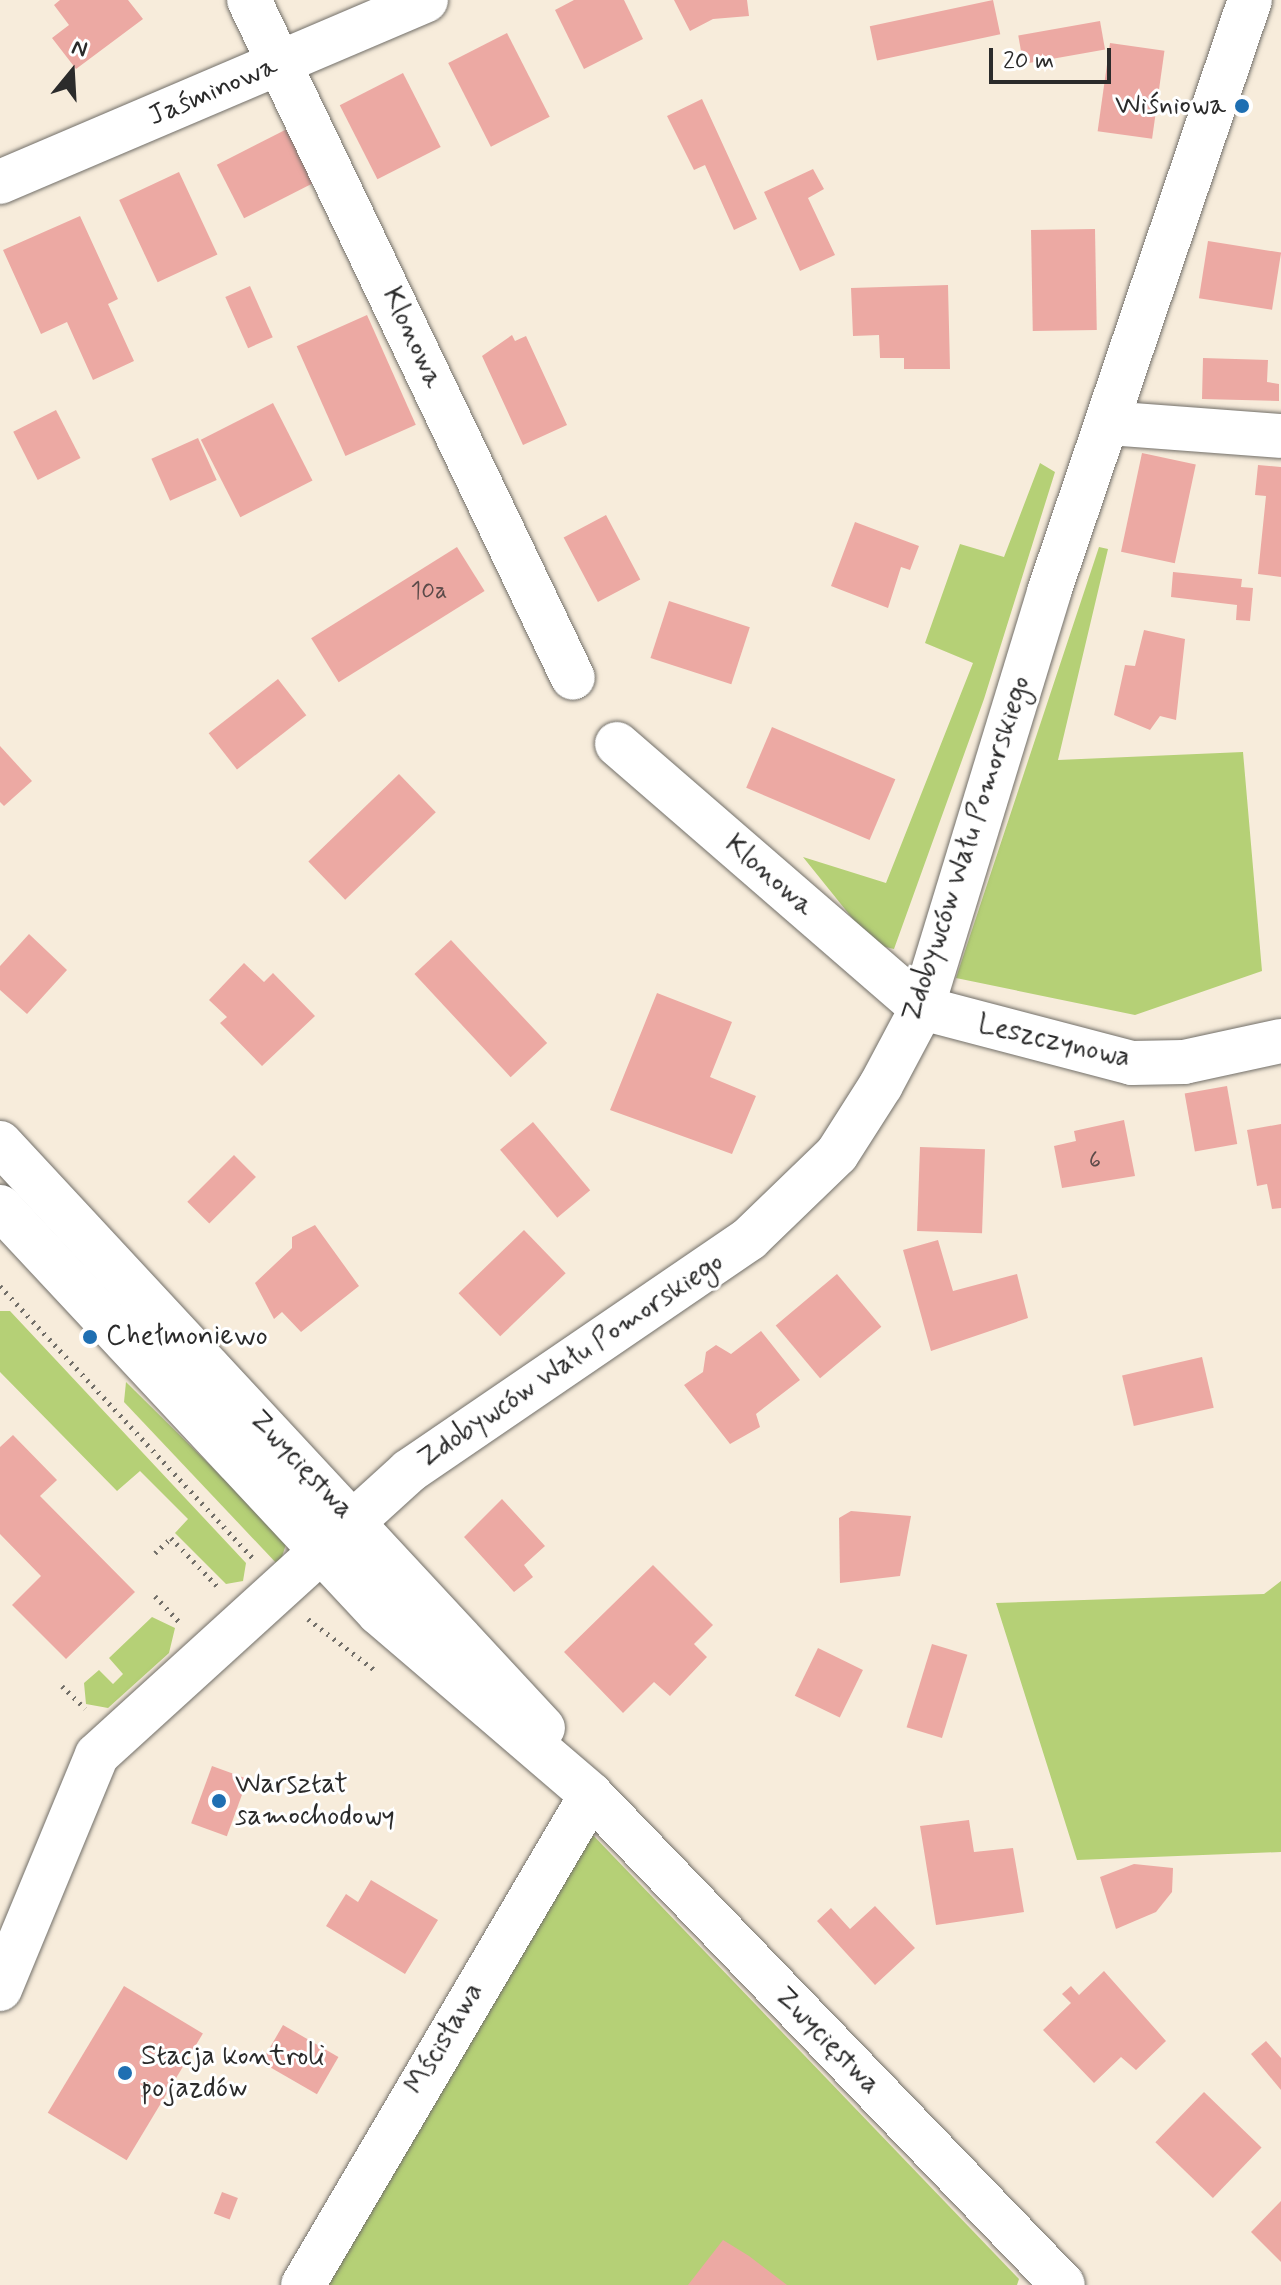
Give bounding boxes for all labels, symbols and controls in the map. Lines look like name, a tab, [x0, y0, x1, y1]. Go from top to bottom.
north arrow	[32, 32, 112, 112]
scale bar	[993, 32, 1115, 82]
text: N	[68, 34, 91, 65]
text: 20 m	[1003, 46, 1054, 77]
street label: Jaśminowa	[143, 50, 283, 134]
place label: Wiśniowa	[1115, 89, 1226, 123]
marker: Wiśniowa	[1233, 97, 1251, 115]
street label: Klonowa	[374, 282, 450, 394]
house number: 10a	[411, 578, 447, 606]
street label: Zdobywców Wału Pomorskiego	[895, 671, 1039, 1027]
street label: Klonowa	[718, 828, 820, 924]
street label: Leszczynowa	[975, 1008, 1133, 1076]
house number: 6	[1089, 1147, 1101, 1175]
street label: Zdobywców Wału Pomorskiego	[411, 1246, 731, 1476]
place label: Chełmoniewo	[106, 1320, 268, 1354]
marker: Chełmoniewo	[81, 1328, 99, 1346]
street label: Zwycięstwa	[242, 1403, 360, 1527]
place label: Warsztat samochodowy	[235, 1768, 395, 1834]
marker: Warsztat samochodowy	[210, 1792, 228, 1810]
street label: Mścisława	[399, 1977, 491, 2101]
street label: Zwycięstwa	[767, 1980, 887, 2102]
place label: Stacja kontroli pojazdów	[141, 2040, 315, 2106]
marker: Stacja kontroli pojazdów	[116, 2064, 134, 2082]

